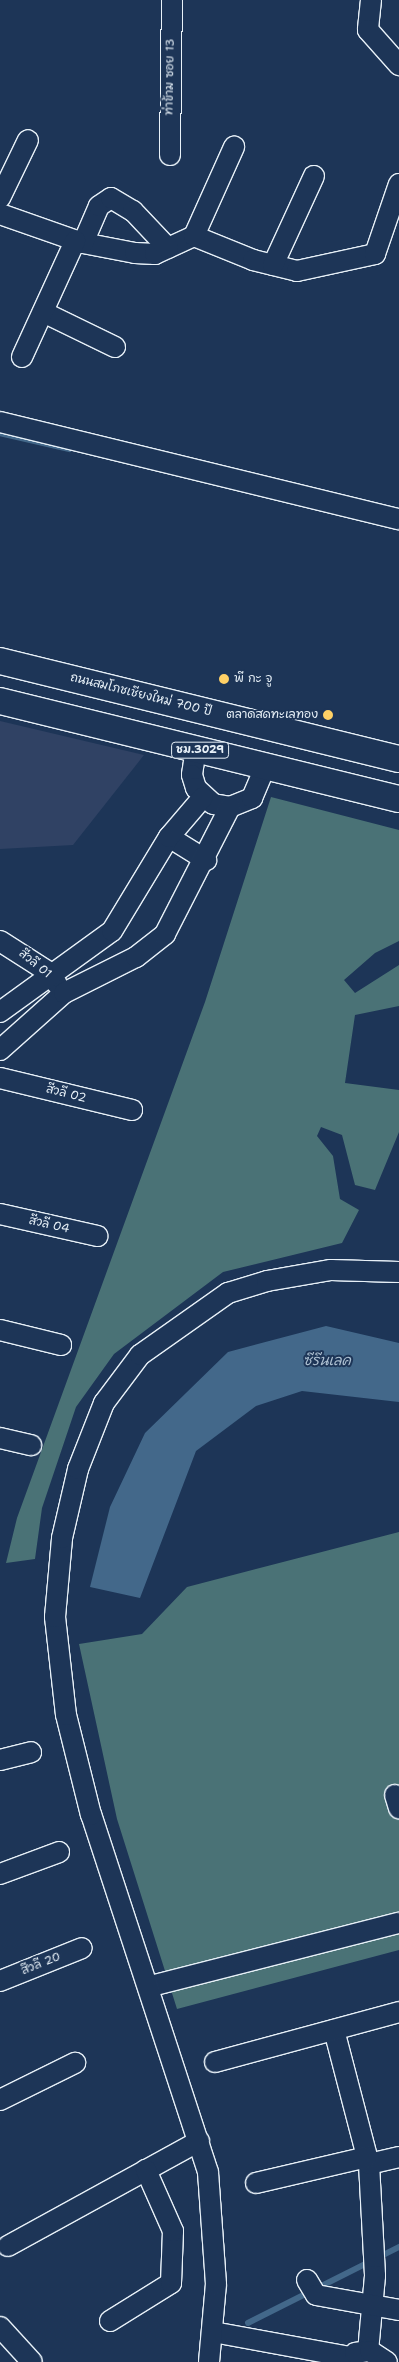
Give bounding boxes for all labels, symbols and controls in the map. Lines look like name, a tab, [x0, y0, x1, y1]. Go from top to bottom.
street label: ท่าข้าม ซอย 13	[162, 38, 178, 116]
street label: ถนนสมโภชเชียงใหม่ 700 ปี	[69, 670, 213, 720]
place label: พี กะ จู	[234, 672, 272, 686]
marker: พี กะ จู	[218, 673, 230, 685]
place label: ตลาดสดทะเลทอง	[226, 708, 318, 722]
marker: ตลาดสดทะเลทอง	[322, 709, 334, 721]
road number: ชม.3029	[170, 742, 230, 758]
street label: สีวลี 01	[16, 947, 54, 981]
street label: สีวลี 02	[44, 1082, 88, 1106]
street label: สีวลี 04	[27, 1213, 71, 1237]
water label: ซีรีนเลค	[303, 1352, 351, 1368]
street label: สีวลี 20	[19, 1950, 63, 1978]

